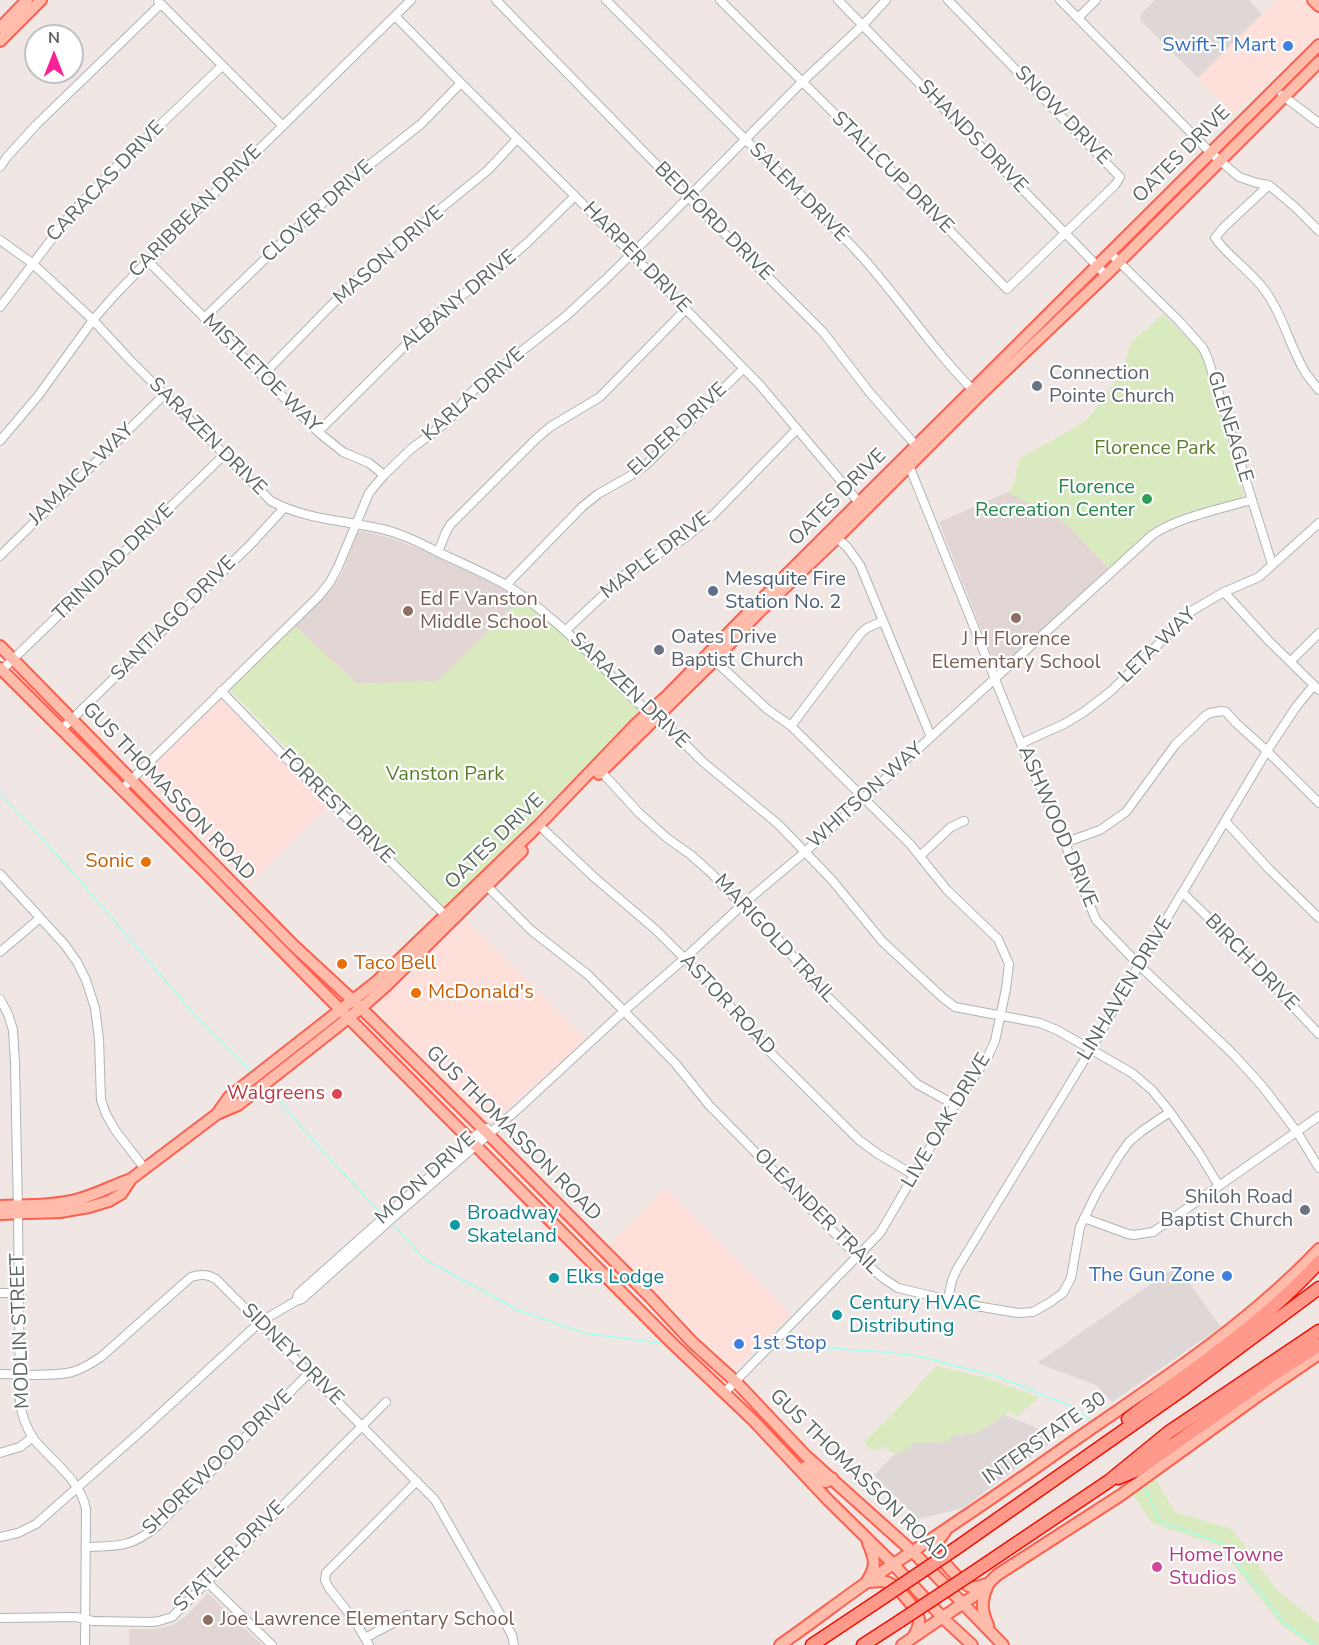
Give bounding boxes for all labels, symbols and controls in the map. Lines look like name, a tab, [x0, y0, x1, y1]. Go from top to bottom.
north arrow	[24, 24, 84, 84]
text: N	[48, 27, 60, 49]
place label: Swift-T Mart	[1162, 34, 1276, 58]
marker: Swift-T Mart	[1281, 39, 1295, 53]
street label: SNOW DRIVE	[1009, 62, 1115, 170]
street label: SHANDS DRIVE	[912, 75, 1032, 199]
street label: OATES DRIVE	[1128, 101, 1236, 209]
street label: STALLCUP DRIVE	[826, 107, 958, 239]
street label: CARACAS DRIVE	[42, 116, 170, 248]
street label: SALEM DRIVE	[743, 138, 853, 248]
street label: CARIBBEAN DRIVE	[125, 141, 267, 283]
street label: CLOVER DRIVE	[257, 156, 379, 268]
street label: BEDFORD DRIVE	[649, 158, 777, 286]
street label: HARPER DRIVE	[577, 198, 695, 318]
street label: MASON DRIVE	[329, 202, 449, 310]
street label: ALBANY DRIVE	[396, 246, 522, 356]
street label: MISTLETOE WAY	[197, 310, 325, 438]
street label: KARLA DRIVE	[418, 343, 530, 447]
place label: Connection Pointe Church	[1049, 362, 1175, 409]
street label: GLENEAGLE	[1201, 369, 1257, 485]
street label: SARAZEN DRIVE	[143, 373, 271, 501]
street label: ELDER DRIVE	[624, 378, 732, 482]
marker: Connection Pointe Church	[1030, 379, 1044, 393]
street label: JAMAICA WAY	[24, 419, 140, 531]
park label: Florence Park	[1094, 437, 1216, 461]
street label: OATES DRIVE	[784, 444, 892, 552]
place label: Florence Recreation Center	[975, 476, 1135, 523]
marker: Florence Recreation Center	[1140, 492, 1154, 506]
street label: TRINIDAD DRIVE	[49, 499, 179, 627]
street label: MAPLE DRIVE	[597, 507, 715, 605]
street label: SANTIAGO DRIVE	[107, 552, 241, 686]
place label: Mesquite Fire Station No. 2	[725, 568, 846, 615]
marker: Mesquite Fire Station No. 2	[706, 584, 720, 598]
place label: Ed F Vanston Middle School	[420, 588, 548, 635]
street label: LETA WAY	[1114, 603, 1202, 689]
marker: Ed F Vanston Middle School	[401, 604, 415, 618]
marker: J H Florence Elementary School	[1009, 611, 1023, 625]
place label: Oates Drive Baptist Church	[671, 626, 804, 673]
street label: SARAZEN DRIVE	[564, 628, 694, 754]
place label: J H Florence Elementary School	[931, 628, 1101, 675]
marker: Oates Drive Baptist Church	[652, 643, 666, 657]
street label: GUS THOMASSON ROAD	[77, 698, 259, 886]
street label: WHITSON WAY	[803, 738, 929, 854]
street label: ASHWOOD DRIVE	[1012, 743, 1102, 911]
street label: FORREST DRIVE	[274, 745, 398, 869]
park label: Vanston Park	[386, 763, 504, 787]
street label: OATES DRIVE	[441, 789, 549, 895]
place label: Sonic	[85, 850, 134, 874]
marker: Sonic	[139, 855, 153, 869]
street label: MARIGOLD TRAIL	[708, 870, 840, 1008]
street label: BIRCH DRIVE	[1199, 910, 1303, 1016]
street label: LINHAVEN DRIVE	[1074, 913, 1178, 1065]
street label: ASTOR ROAD	[674, 950, 780, 1060]
place label: Taco Bell	[354, 952, 436, 976]
marker: Taco Bell	[335, 957, 349, 971]
place label: McDonald's	[428, 981, 534, 1005]
marker: McDonald's	[409, 986, 423, 1000]
street label: GUS THOMASSON ROAD	[420, 1041, 606, 1227]
street label: LIVE OAK DRIVE	[897, 1049, 997, 1193]
place label: Walgreens	[227, 1082, 325, 1106]
marker: Walgreens	[330, 1087, 344, 1101]
street label: MOON DRIVE	[371, 1128, 481, 1230]
street label: OLEANDER TRAIL	[748, 1144, 884, 1280]
place label: Shiloh Road Baptist Church	[1160, 1186, 1293, 1233]
place label: Broadway Skateland	[467, 1202, 558, 1249]
marker: Shiloh Road Baptist Church	[1298, 1203, 1312, 1217]
marker: Broadway Skateland	[448, 1218, 462, 1232]
street label: MODLIN STREET	[6, 1253, 36, 1409]
place label: The Gun Zone	[1089, 1264, 1215, 1288]
place label: Elks Lodge	[566, 1266, 664, 1290]
marker: The Gun Zone	[1220, 1269, 1234, 1283]
marker: Elks Lodge	[547, 1271, 561, 1285]
place label: Century HVAC Distributing	[849, 1292, 981, 1339]
street label: SIDNEY DRIVE	[236, 1299, 348, 1411]
marker: Century HVAC Distributing	[830, 1308, 844, 1322]
place label: 1st Stop	[751, 1332, 827, 1356]
marker: 1st Stop	[732, 1337, 746, 1351]
street label: SHOREWOOD DRIVE	[138, 1385, 298, 1541]
street label: GUS THOMASSON ROAD	[764, 1385, 952, 1567]
street label: INTERSTATE 30	[979, 1387, 1111, 1491]
street label: STATLER DRIVE	[169, 1496, 291, 1618]
place label: HomeTowne Studios	[1169, 1544, 1283, 1591]
marker: HomeTowne Studios	[1150, 1560, 1164, 1574]
place label: Joe Lawrence Elementary School	[220, 1608, 515, 1632]
marker: Joe Lawrence Elementary School	[201, 1613, 215, 1627]

